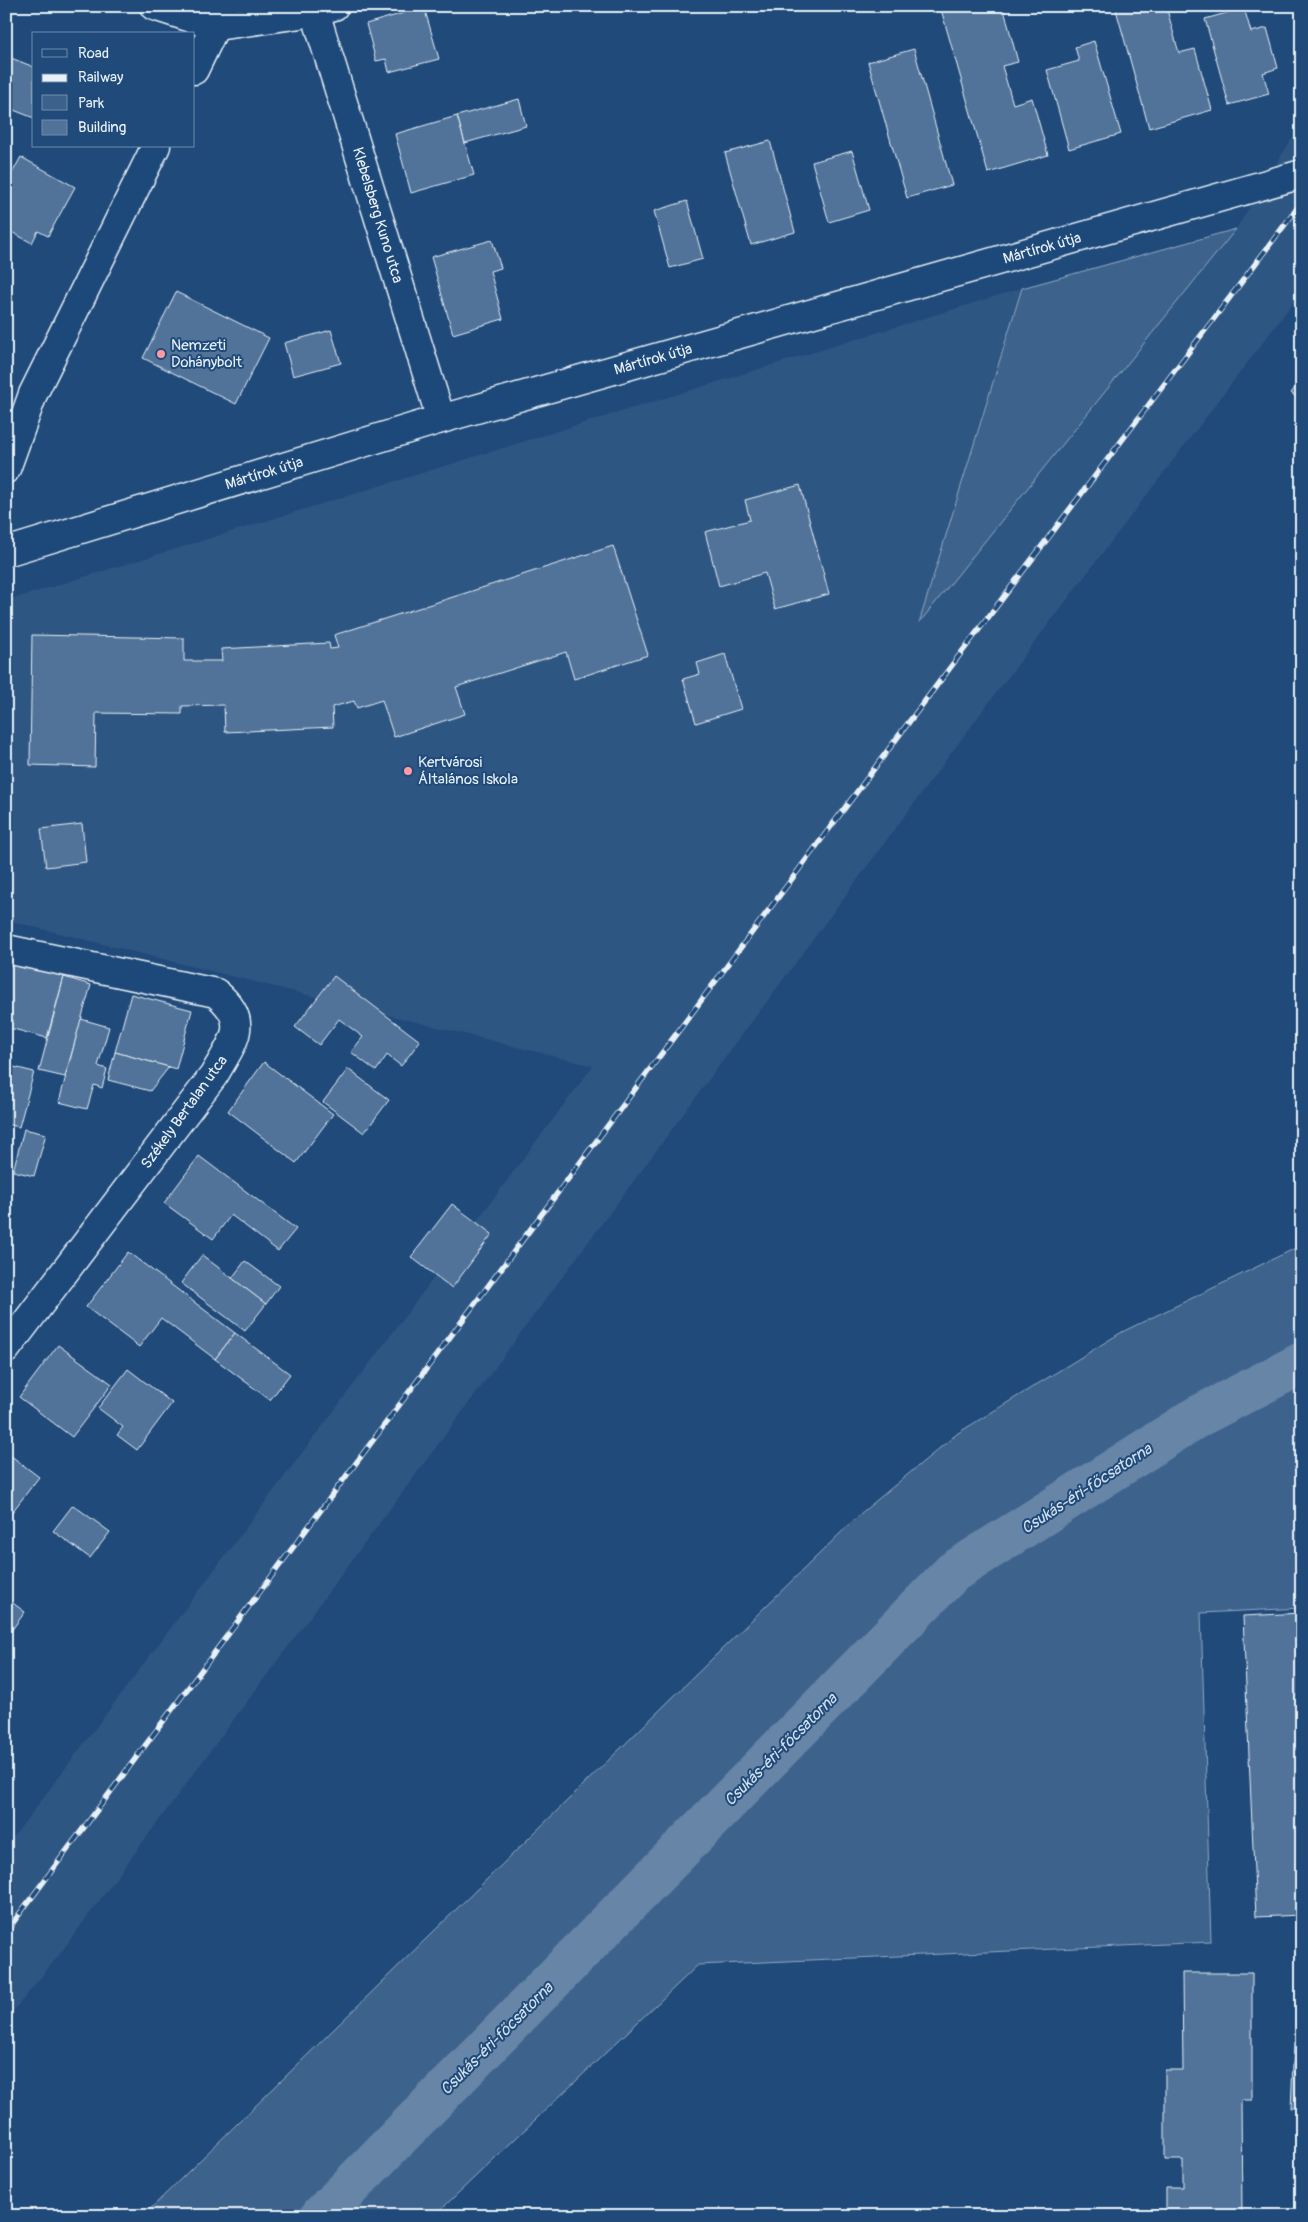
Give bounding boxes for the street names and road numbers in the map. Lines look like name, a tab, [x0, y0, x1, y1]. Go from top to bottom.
street label: Klebelsberg Kuno utca	[348, 145, 407, 285]
street label: Mártírok útja	[1001, 228, 1083, 269]
street label: Mártírok útja	[612, 339, 694, 380]
street label: Mártírok útja	[223, 453, 305, 494]
street label: Székely Bertalan utca	[137, 1052, 232, 1173]

